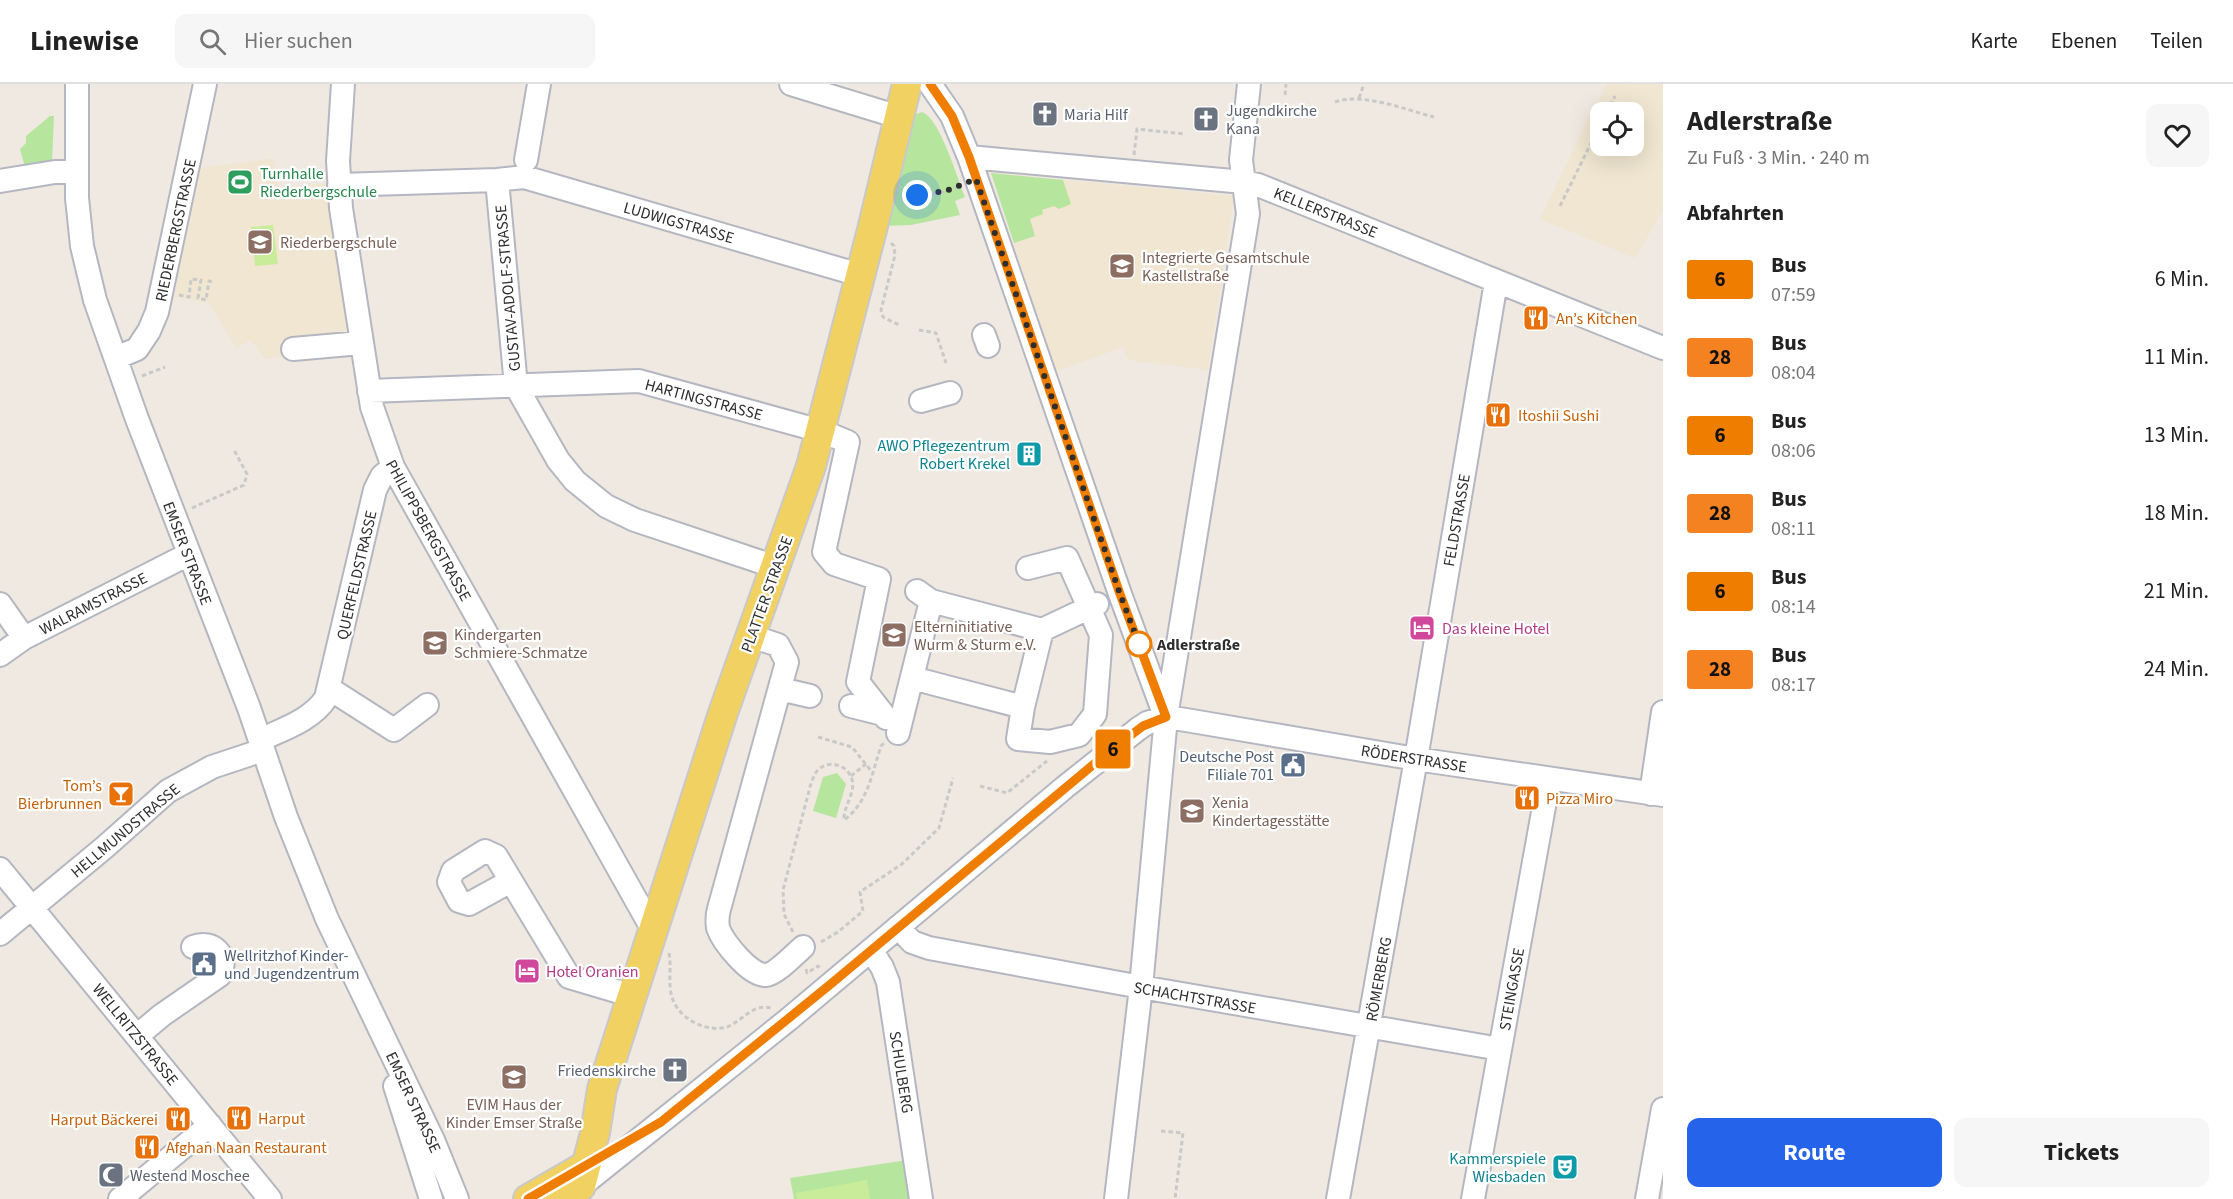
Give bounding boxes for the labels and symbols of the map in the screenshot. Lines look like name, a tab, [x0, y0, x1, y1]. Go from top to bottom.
church icon: Maria Hilf	[1030, 99, 1060, 129]
place label: Jugendkirche Kana	[1226, 100, 1317, 140]
place label: Maria Hilf	[1064, 104, 1129, 126]
church icon: Jugendkirche Kana	[1191, 104, 1221, 134]
street label: RIEDERBERGSTRASSE	[150, 157, 202, 304]
place label: Turnhalle Riederbergschule	[260, 163, 377, 203]
sports icon: Turnhalle Riederbergschule	[225, 167, 255, 197]
your location	[902, 180, 932, 210]
street label: KELLERSTRASSE	[1270, 182, 1381, 244]
street label: LUDWIGSTRASSE	[621, 197, 736, 249]
street label: GUSTAV-ADOLF-STRASSE	[490, 204, 526, 372]
school or university icon: Riederbergschule	[245, 227, 275, 257]
place label: Riederbergschule	[280, 232, 397, 254]
place label: Integrierte Gesamtschule Kastellstraße	[1142, 247, 1310, 287]
school or university icon: Integrierte Gesamtschule Kastellstraße	[1107, 251, 1137, 281]
restaurant icon: An’s Kitchen	[1521, 303, 1551, 333]
place label: An’s Kitchen	[1556, 308, 1638, 330]
street label: HARTINGSTRASSE	[643, 374, 765, 426]
restaurant icon: Itoshii Sushi	[1483, 400, 1513, 430]
place label: Itoshii Sushi	[1518, 405, 1599, 427]
place label: AWO Pflegezentrum Robert Krekel	[877, 435, 1010, 475]
building icon: AWO Pflegezentrum Robert Krekel	[1014, 439, 1044, 469]
street label: PHILIPPSBERGSTRASSE	[380, 456, 476, 605]
street label: FELDSTRASSE	[1438, 472, 1476, 568]
street label: EMSER STRASSE	[157, 498, 217, 608]
street label: QUERFELDSTRASSE	[331, 508, 383, 642]
street label: PLATTER STRASSE	[736, 533, 798, 656]
street label: WALRAMSTRASSE	[36, 567, 151, 641]
hotel icon: Das kleine Hotel	[1407, 613, 1437, 643]
place label: Elterninitiative Wurm & Sturm e.V.	[914, 616, 1037, 656]
place label: Das kleine Hotel	[1442, 618, 1550, 640]
school or university icon: Elterninitiative Wurm & Sturm e.V.	[879, 620, 909, 650]
place label: Kindergarten Schmiere-Schmatze	[454, 624, 588, 664]
school or university icon: Kindergarten Schmiere-Schmatze	[420, 628, 450, 658]
marker: Adlerstraße	[1126, 631, 1152, 657]
place label: Adlerstraße	[1156, 634, 1240, 656]
line badge: 6	[1094, 730, 1132, 768]
street label: RÖDERSTRASSE	[1359, 740, 1468, 778]
place label: Deutsche Post Filiale 701	[1179, 746, 1275, 786]
public building icon: Deutsche Post Filiale 701	[1278, 750, 1308, 780]
place label: Tom’s Bierbrunnen	[18, 775, 102, 815]
street label: HELLMUNDSTRASSE	[66, 778, 185, 883]
bar icon: Tom’s Bierbrunnen	[106, 779, 136, 809]
restaurant icon: Pizza Miro	[1512, 783, 1542, 813]
place label: Pizza Miro	[1546, 788, 1613, 810]
place label: Xenia Kindertagesstätte	[1212, 792, 1330, 832]
school or university icon: Xenia Kindertagesstätte	[1177, 796, 1207, 826]
street label: RÖMERBERG	[1361, 935, 1397, 1023]
place label: Wellritzhof Kinder- und Jugendzentrum	[224, 945, 360, 985]
street label: STEINGASSE	[1494, 946, 1530, 1032]
public building icon: Wellritzhof Kinder- und Jugendzentrum	[189, 949, 219, 979]
hotel icon: Hotel Oranien	[512, 956, 542, 986]
place label: Hotel Oranien	[546, 961, 638, 983]
street label: SCHACHTSTRASSE	[1132, 976, 1258, 1020]
street label: WELLRITZSTRASSE	[87, 979, 183, 1090]
street label: SCHULBERG	[884, 1029, 918, 1115]
street label: EMSER STRASSE	[380, 1048, 446, 1157]
church icon: Friedenskirche	[660, 1055, 690, 1085]
place label: Friedenskirche	[558, 1060, 656, 1082]
school or university icon: EVIM Haus der Kinder Emser Straße	[499, 1062, 529, 1092]
place label: EVIM Haus der Kinder Emser Straße	[446, 1094, 582, 1134]
restaurant icon: Harput	[224, 1103, 254, 1133]
restaurant icon: Harput Bäckerei	[163, 1104, 193, 1134]
place label: Harput	[258, 1108, 306, 1130]
place label: Harput Bäckerei	[50, 1109, 158, 1131]
restaurant icon: Afghan Naan Restaurant	[132, 1132, 162, 1162]
place label: Afghan Naan Restaurant	[166, 1137, 327, 1159]
place label: Kammerspiele Wiesbaden	[1449, 1148, 1546, 1188]
theatre icon: Kammerspiele Wiesbaden	[1550, 1152, 1580, 1182]
mosque icon: Westend Moschee	[96, 1160, 126, 1190]
place label: Westend Moschee	[130, 1165, 250, 1187]

